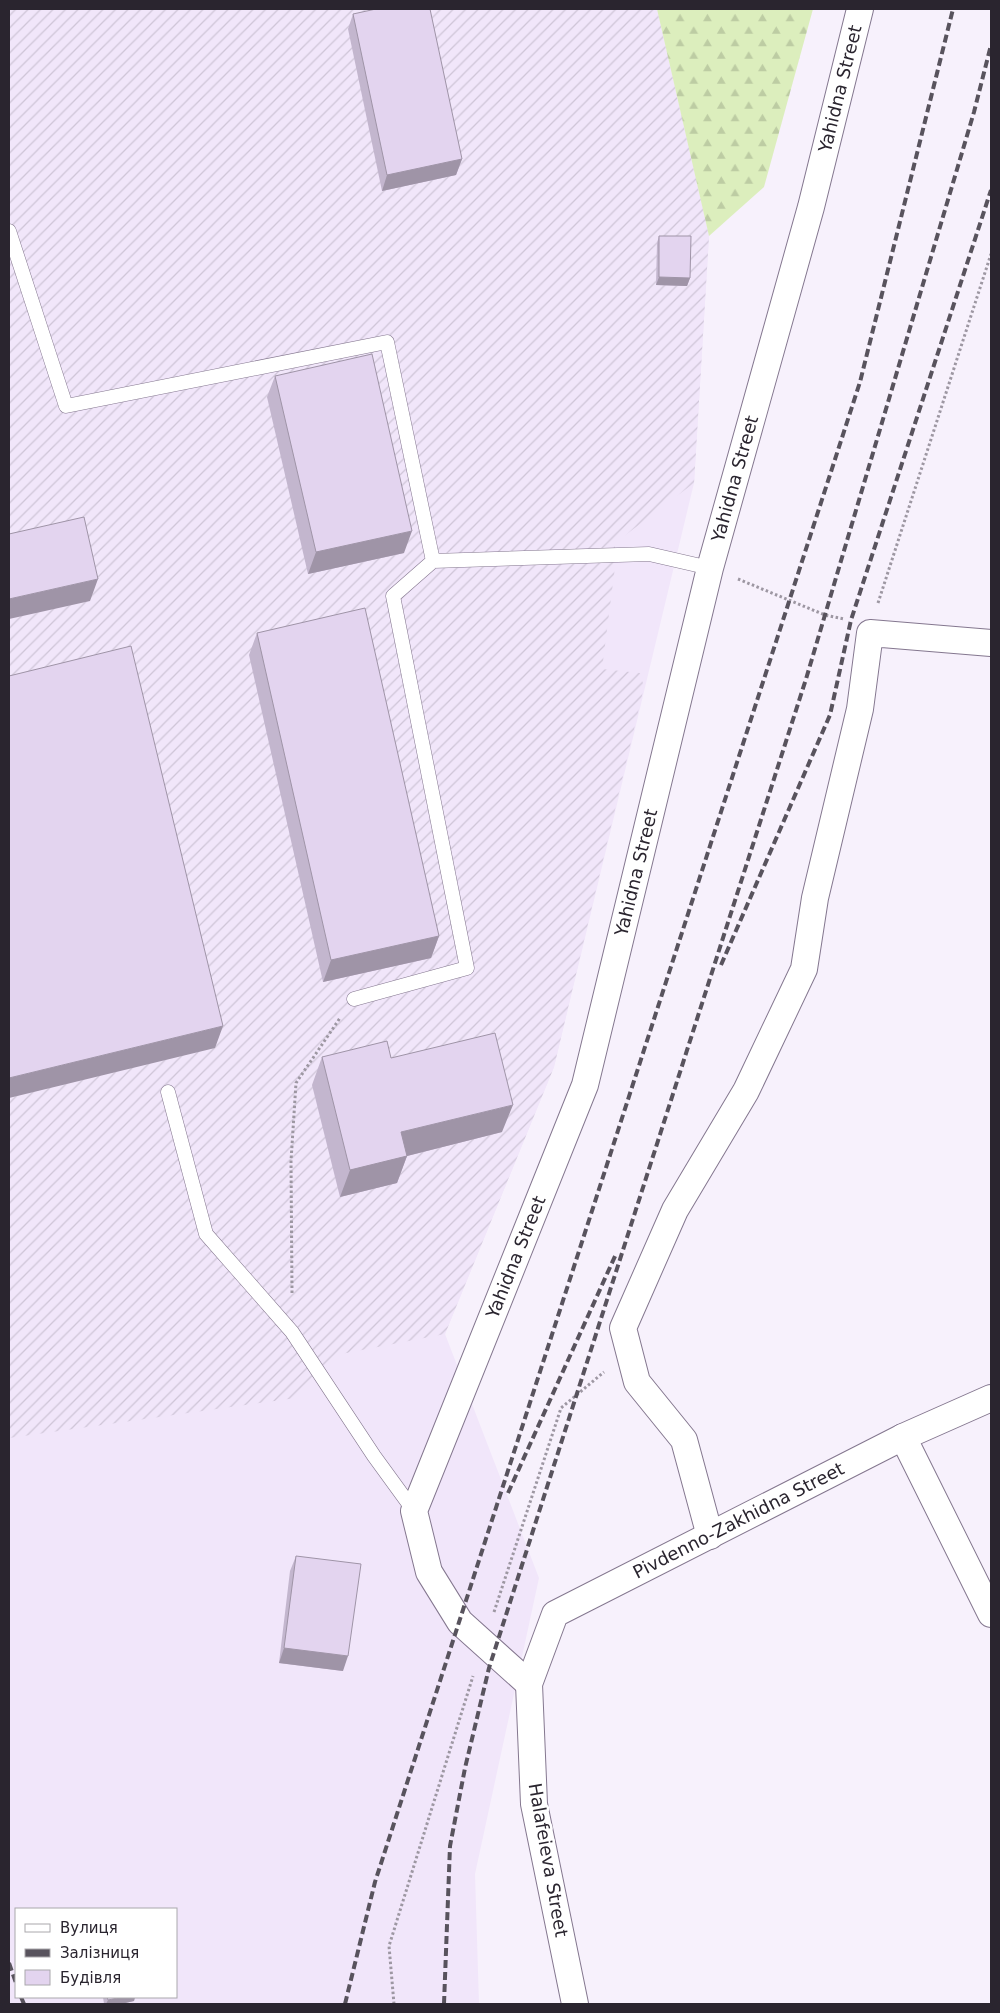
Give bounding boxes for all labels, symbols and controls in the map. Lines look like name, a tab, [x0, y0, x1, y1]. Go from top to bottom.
street label: Yahidna Street	[814, 23, 866, 155]
street label: Yahidna Street	[707, 413, 762, 545]
street label: Yahidna Street	[610, 807, 661, 939]
street label: Yahidna Street	[481, 1193, 549, 1322]
street label: Pivdenno-Zakhidna Street	[629, 1458, 847, 1583]
street label: Halafeieva Street	[525, 1781, 572, 1939]
legend	[15, 1908, 178, 1998]
text: Вулиця	[60, 1919, 118, 1937]
text: Залізниця	[60, 1944, 139, 1962]
text: Будівля	[60, 1969, 121, 1987]

